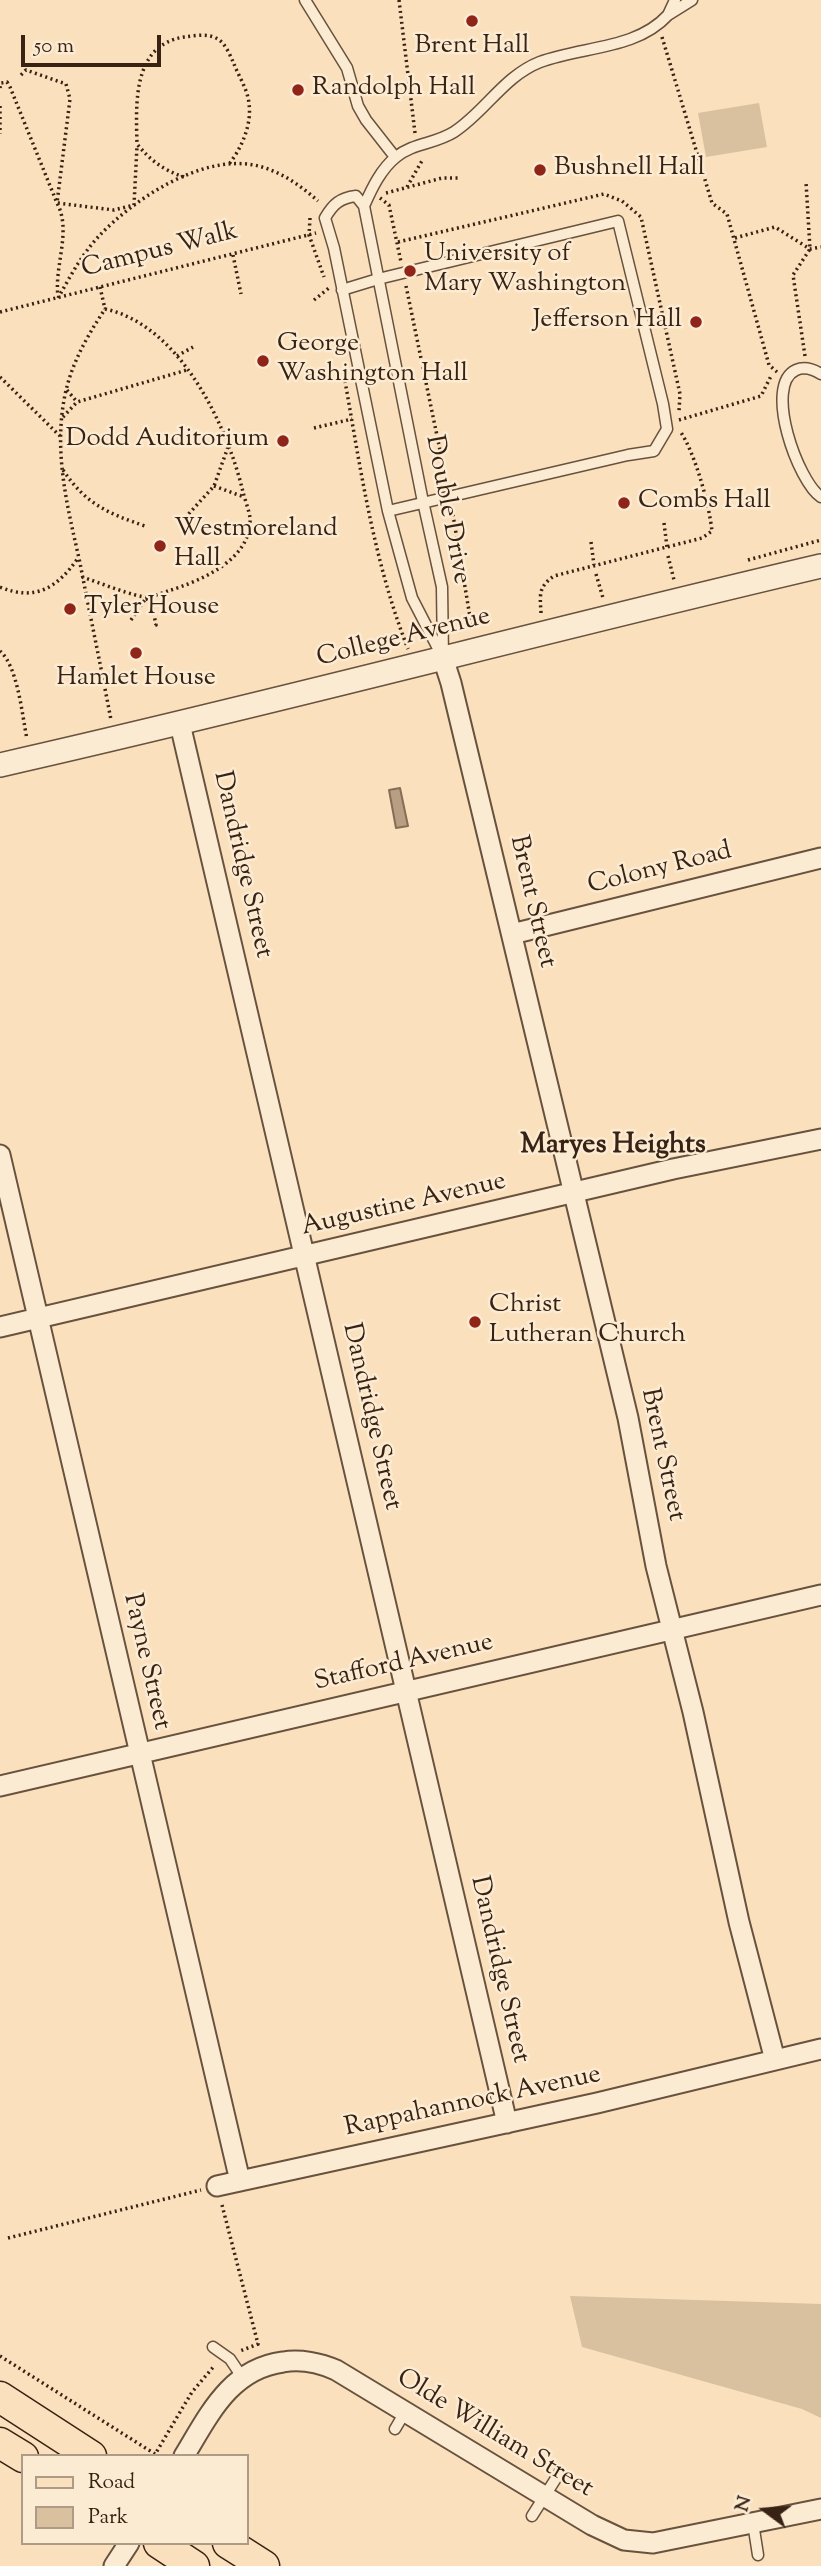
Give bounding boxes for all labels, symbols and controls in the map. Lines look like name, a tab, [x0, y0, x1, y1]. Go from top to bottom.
marker: Brent Hall	[464, 13, 480, 29]
scale bar	[24, 21, 164, 65]
text: 50 m	[34, 32, 74, 62]
place label: Brent Hall	[415, 32, 529, 64]
place label: Randolph Hall	[312, 74, 475, 106]
marker: Randolph Hall	[290, 82, 306, 98]
place label: Bushnell Hall	[554, 154, 705, 186]
marker: Bushnell Hall	[532, 162, 548, 178]
street label: Campus Walk	[79, 218, 241, 286]
place label: University of Mary Washington	[424, 240, 626, 302]
marker: University of Mary Washington	[402, 263, 418, 279]
place label: Jefferson Hall	[533, 306, 682, 338]
marker: Jefferson Hall	[688, 314, 704, 330]
place label: George Washington Hall	[277, 330, 468, 392]
marker: George Washington Hall	[255, 353, 271, 369]
place label: Dodd Auditorium	[66, 425, 269, 457]
marker: Dodd Auditorium	[275, 433, 291, 449]
street label: Double Drive	[416, 433, 476, 587]
place label: Combs Hall	[638, 487, 771, 519]
marker: Combs Hall	[616, 495, 632, 511]
place label: Westmoreland Hall	[174, 515, 338, 576]
marker: Westmoreland Hall	[152, 538, 168, 554]
place label: Tyler House	[84, 593, 219, 625]
marker: Tyler House	[62, 601, 78, 617]
street label: College Avenue	[314, 602, 494, 676]
marker: Hamlet House	[128, 645, 144, 661]
place label: Hamlet House	[56, 664, 216, 696]
street label: Dandridge Street	[204, 768, 278, 962]
street label: Brent Street	[501, 833, 561, 971]
street label: Colony Road	[585, 837, 735, 903]
district label: Maryes Heights	[520, 1130, 706, 1164]
street label: Augustine Avenue	[299, 1167, 509, 1245]
place label: Christ Lutheran Church	[489, 1291, 686, 1352]
marker: Christ Lutheran Church	[467, 1314, 483, 1330]
street label: Dandridge Street	[333, 1320, 407, 1514]
street label: Brent Street	[632, 1386, 690, 1524]
street label: Payne Street	[114, 1591, 176, 1733]
street label: Stafford Avenue	[311, 1628, 497, 1700]
street label: Dandridge Street	[461, 1873, 535, 2067]
street label: Rappahannock Avenue	[342, 2061, 604, 2145]
street label: Olde William Street	[390, 2364, 598, 2506]
legend	[21, 2454, 248, 2545]
text: Road	[88, 2468, 135, 2498]
north arrow	[730, 2475, 800, 2545]
text: N	[729, 2493, 759, 2515]
text: Park	[88, 2503, 128, 2533]

